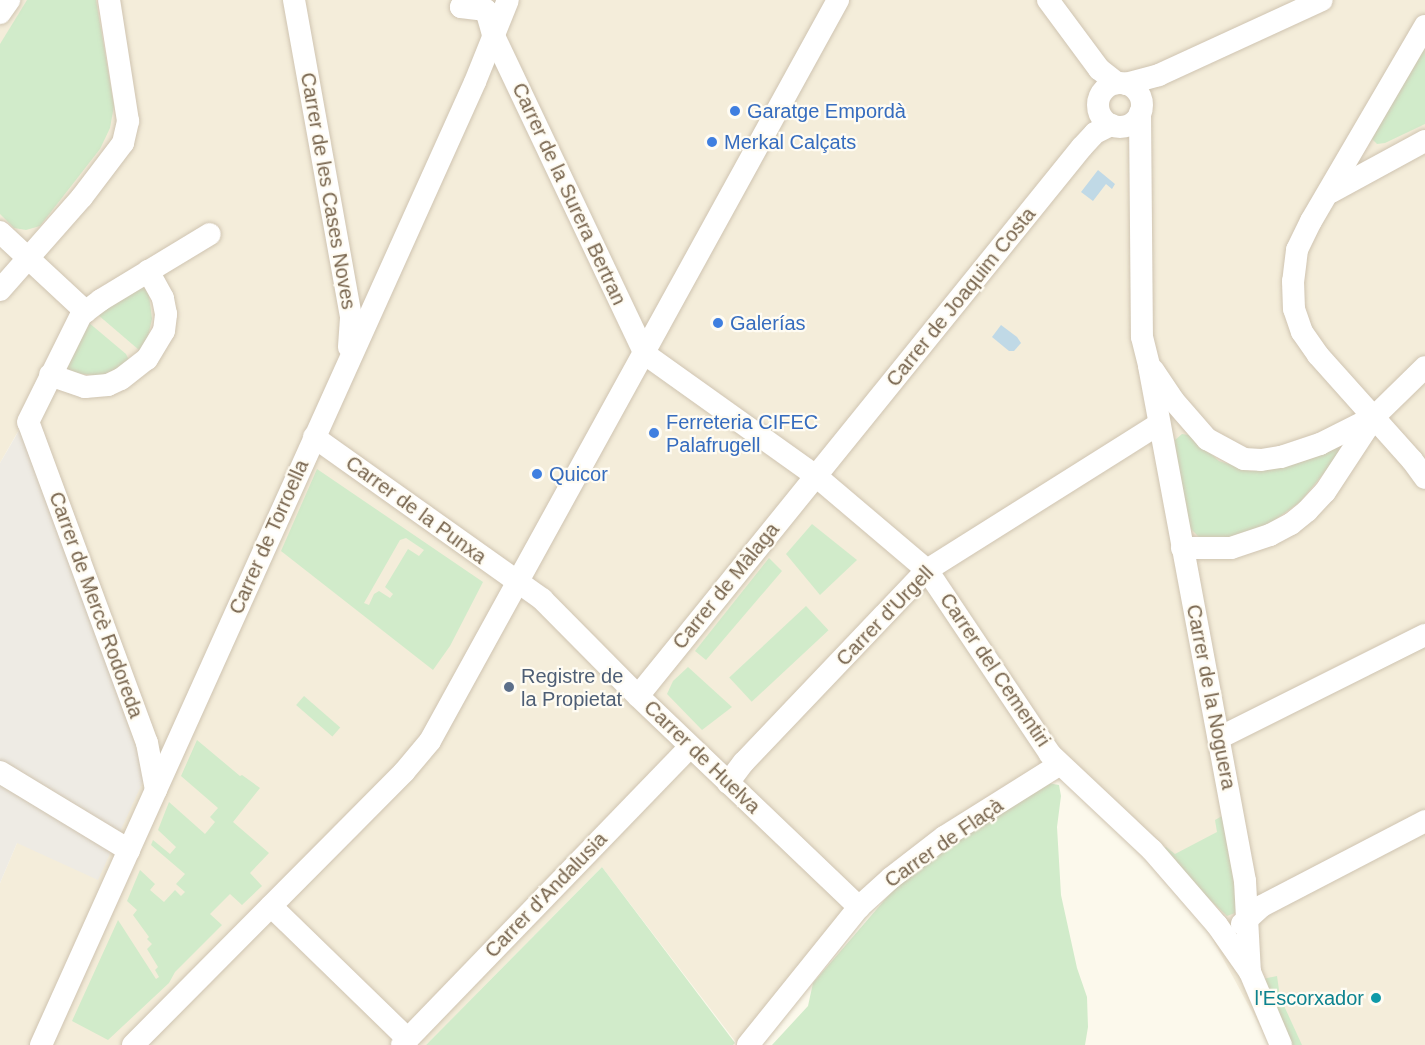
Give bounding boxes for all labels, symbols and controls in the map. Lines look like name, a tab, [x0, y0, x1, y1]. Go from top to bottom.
street label: Carrer de les Cases Noves	[295, 71, 361, 311]
street label: Carrer de la Surera Bertran	[507, 79, 631, 309]
place label: Garatge Empordà	[747, 99, 906, 123]
marker: Garatge Empordà	[728, 104, 742, 118]
place label: Merkal Calçats	[724, 130, 856, 154]
marker: Merkal Calçats	[705, 135, 719, 149]
street label: Carrer de Joaquim Costa	[881, 203, 1041, 391]
place label: Galerías	[730, 311, 806, 335]
marker: Galerías	[711, 316, 725, 330]
place label: Ferreteria CIFEC Palafrugell	[666, 410, 818, 457]
marker: Ferreteria CIFEC Palafrugell	[647, 426, 661, 440]
street label: Carrer de la Punxa	[341, 451, 491, 569]
street label: Carrer de Torroella	[224, 456, 314, 618]
place label: Quicor	[549, 462, 608, 486]
marker: Quicor	[530, 467, 544, 481]
street label: Carrer de Mercè Rodoreda	[44, 489, 148, 721]
street label: Carrer de Màlaga	[668, 518, 784, 654]
street label: Carrer d'Urgell	[831, 561, 939, 671]
street label: Carrer del Cementiri	[935, 589, 1055, 751]
street label: Carrer de la Noguera	[1181, 603, 1241, 791]
place label: Registre de la Propietat	[521, 664, 623, 711]
marker: Registre de la Propietat	[502, 680, 516, 694]
street label: Carrer de Huelva	[639, 695, 765, 819]
street label: Carrer de Flaçà	[880, 793, 1008, 893]
street label: Carrer d'Andalusia	[480, 827, 612, 963]
place label: l'Escorxador	[1255, 986, 1364, 1010]
marker: l'Escorxador	[1369, 991, 1383, 1005]

